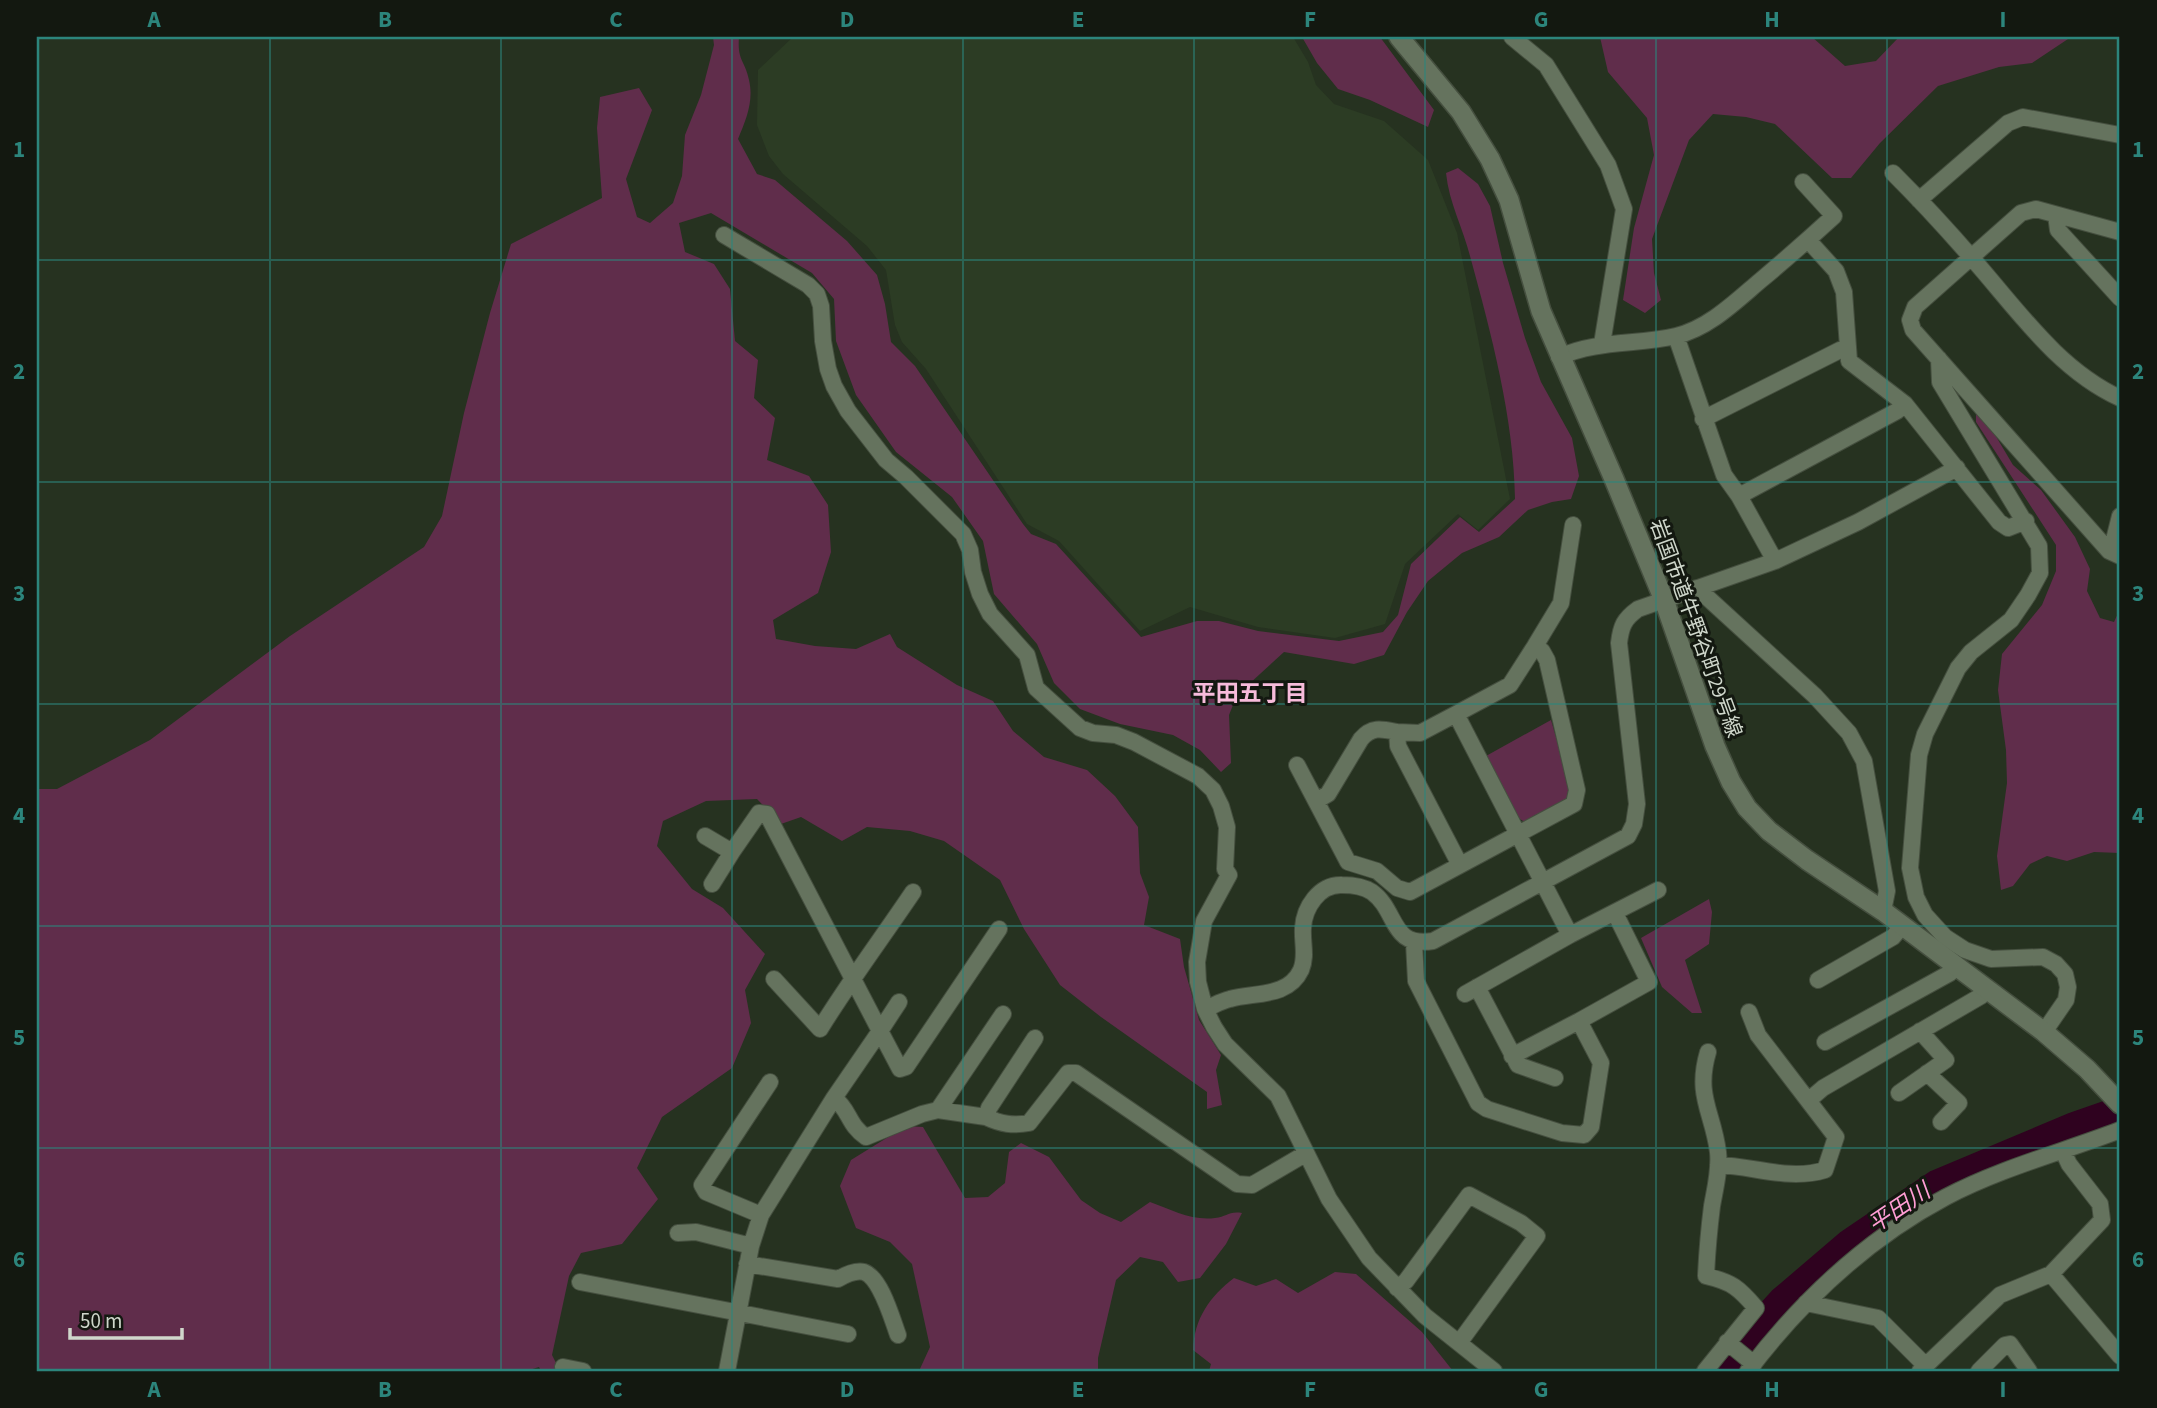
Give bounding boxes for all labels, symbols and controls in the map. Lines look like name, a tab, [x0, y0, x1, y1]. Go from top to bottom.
text: A	[146, 3, 161, 36]
text: B	[378, 3, 392, 36]
text: C	[609, 3, 623, 36]
text: D	[840, 3, 854, 36]
text: E	[1072, 3, 1084, 36]
text: F	[1304, 3, 1316, 36]
text: G	[1534, 3, 1548, 36]
text: H	[1764, 3, 1780, 36]
text: I	[2000, 3, 2006, 36]
text: 1	[13, 133, 25, 166]
text: 1	[2132, 133, 2144, 166]
text: 2	[13, 355, 25, 388]
text: 2	[2132, 355, 2144, 388]
street label: 岩国市道牛野谷町29号線	[1642, 514, 1750, 742]
text: 3	[13, 577, 25, 610]
text: 3	[2132, 577, 2144, 610]
district label: 平田五丁目	[1193, 677, 1308, 710]
text: 4	[13, 799, 25, 832]
text: 4	[2132, 799, 2144, 832]
text: 5	[13, 1021, 25, 1054]
text: 5	[2132, 1021, 2144, 1054]
water label: 平田川	[1861, 1173, 1939, 1241]
text: 6	[13, 1243, 25, 1276]
text: 6	[2132, 1243, 2144, 1276]
scale bar	[70, 1296, 182, 1340]
text: 50 m	[80, 1306, 122, 1336]
text: A	[146, 1373, 161, 1406]
text: B	[378, 1373, 392, 1406]
text: C	[609, 1373, 623, 1406]
text: D	[840, 1373, 854, 1406]
text: E	[1072, 1373, 1084, 1406]
text: F	[1304, 1373, 1316, 1406]
text: G	[1534, 1373, 1548, 1406]
text: H	[1764, 1373, 1780, 1406]
text: I	[2000, 1373, 2006, 1406]

